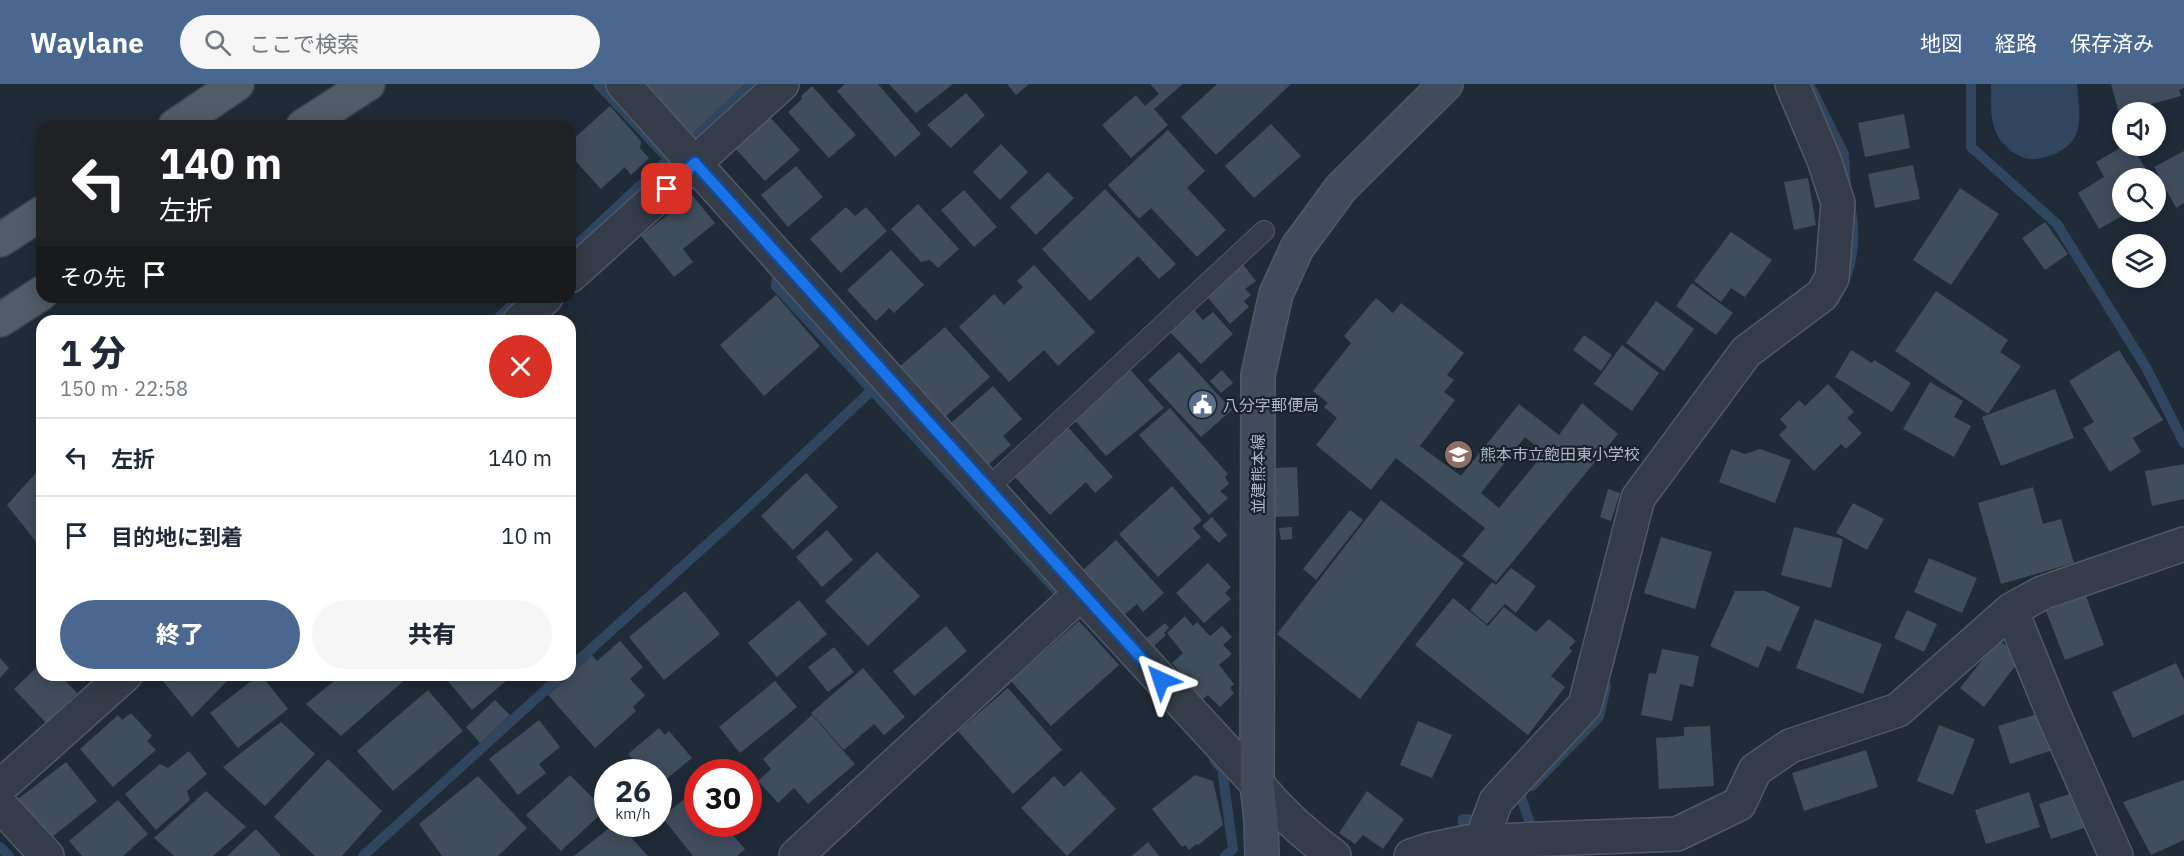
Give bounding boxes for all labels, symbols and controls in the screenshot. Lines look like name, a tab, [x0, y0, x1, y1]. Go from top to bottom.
search box	[180, 15, 600, 69]
text: Waylane	[30, 24, 144, 61]
icon: search	[201, 26, 234, 59]
text: ここで検索	[249, 29, 359, 58]
text: 地図	[1920, 29, 1962, 57]
text: 経路	[1995, 29, 2037, 57]
text: 保存済み	[2070, 29, 2154, 57]
map controls	[2112, 102, 2166, 288]
button: sound	[2112, 102, 2166, 156]
text: 140 m	[159, 136, 282, 191]
icon: left	[60, 144, 138, 222]
pin	[641, 163, 692, 214]
button: search	[2112, 168, 2166, 222]
icon: arrive	[650, 172, 683, 205]
text: 左折	[159, 192, 213, 227]
button: layers	[2112, 234, 2166, 288]
icon: arrive	[138, 258, 171, 291]
text: その先	[60, 262, 126, 291]
text: 1 分	[60, 329, 126, 376]
button: close	[489, 335, 552, 398]
text: 150 m · 22:58	[60, 375, 188, 402]
public building icon: 八分字郵便局	[1186, 389, 1218, 421]
place label: 八分字郵便局	[1223, 395, 1319, 415]
street label: 並建熊本線	[1248, 434, 1268, 514]
school or university icon: 熊本市立飽田東小学校	[1443, 438, 1475, 470]
icon: left	[60, 441, 93, 474]
text: 140 m	[488, 443, 552, 472]
text: 左折	[111, 444, 155, 473]
place label: 熊本市立飽田東小学校	[1480, 444, 1640, 464]
icon: arrive	[60, 519, 93, 552]
text: 10 m	[501, 521, 552, 550]
text: 目的地に到着	[111, 522, 243, 551]
button: 終了	[60, 600, 300, 669]
button: 共有	[312, 600, 552, 669]
position arrow	[1129, 648, 1193, 712]
speed limit sign: 30	[684, 759, 762, 837]
text: 26	[615, 771, 651, 810]
text: km/h	[615, 804, 651, 823]

